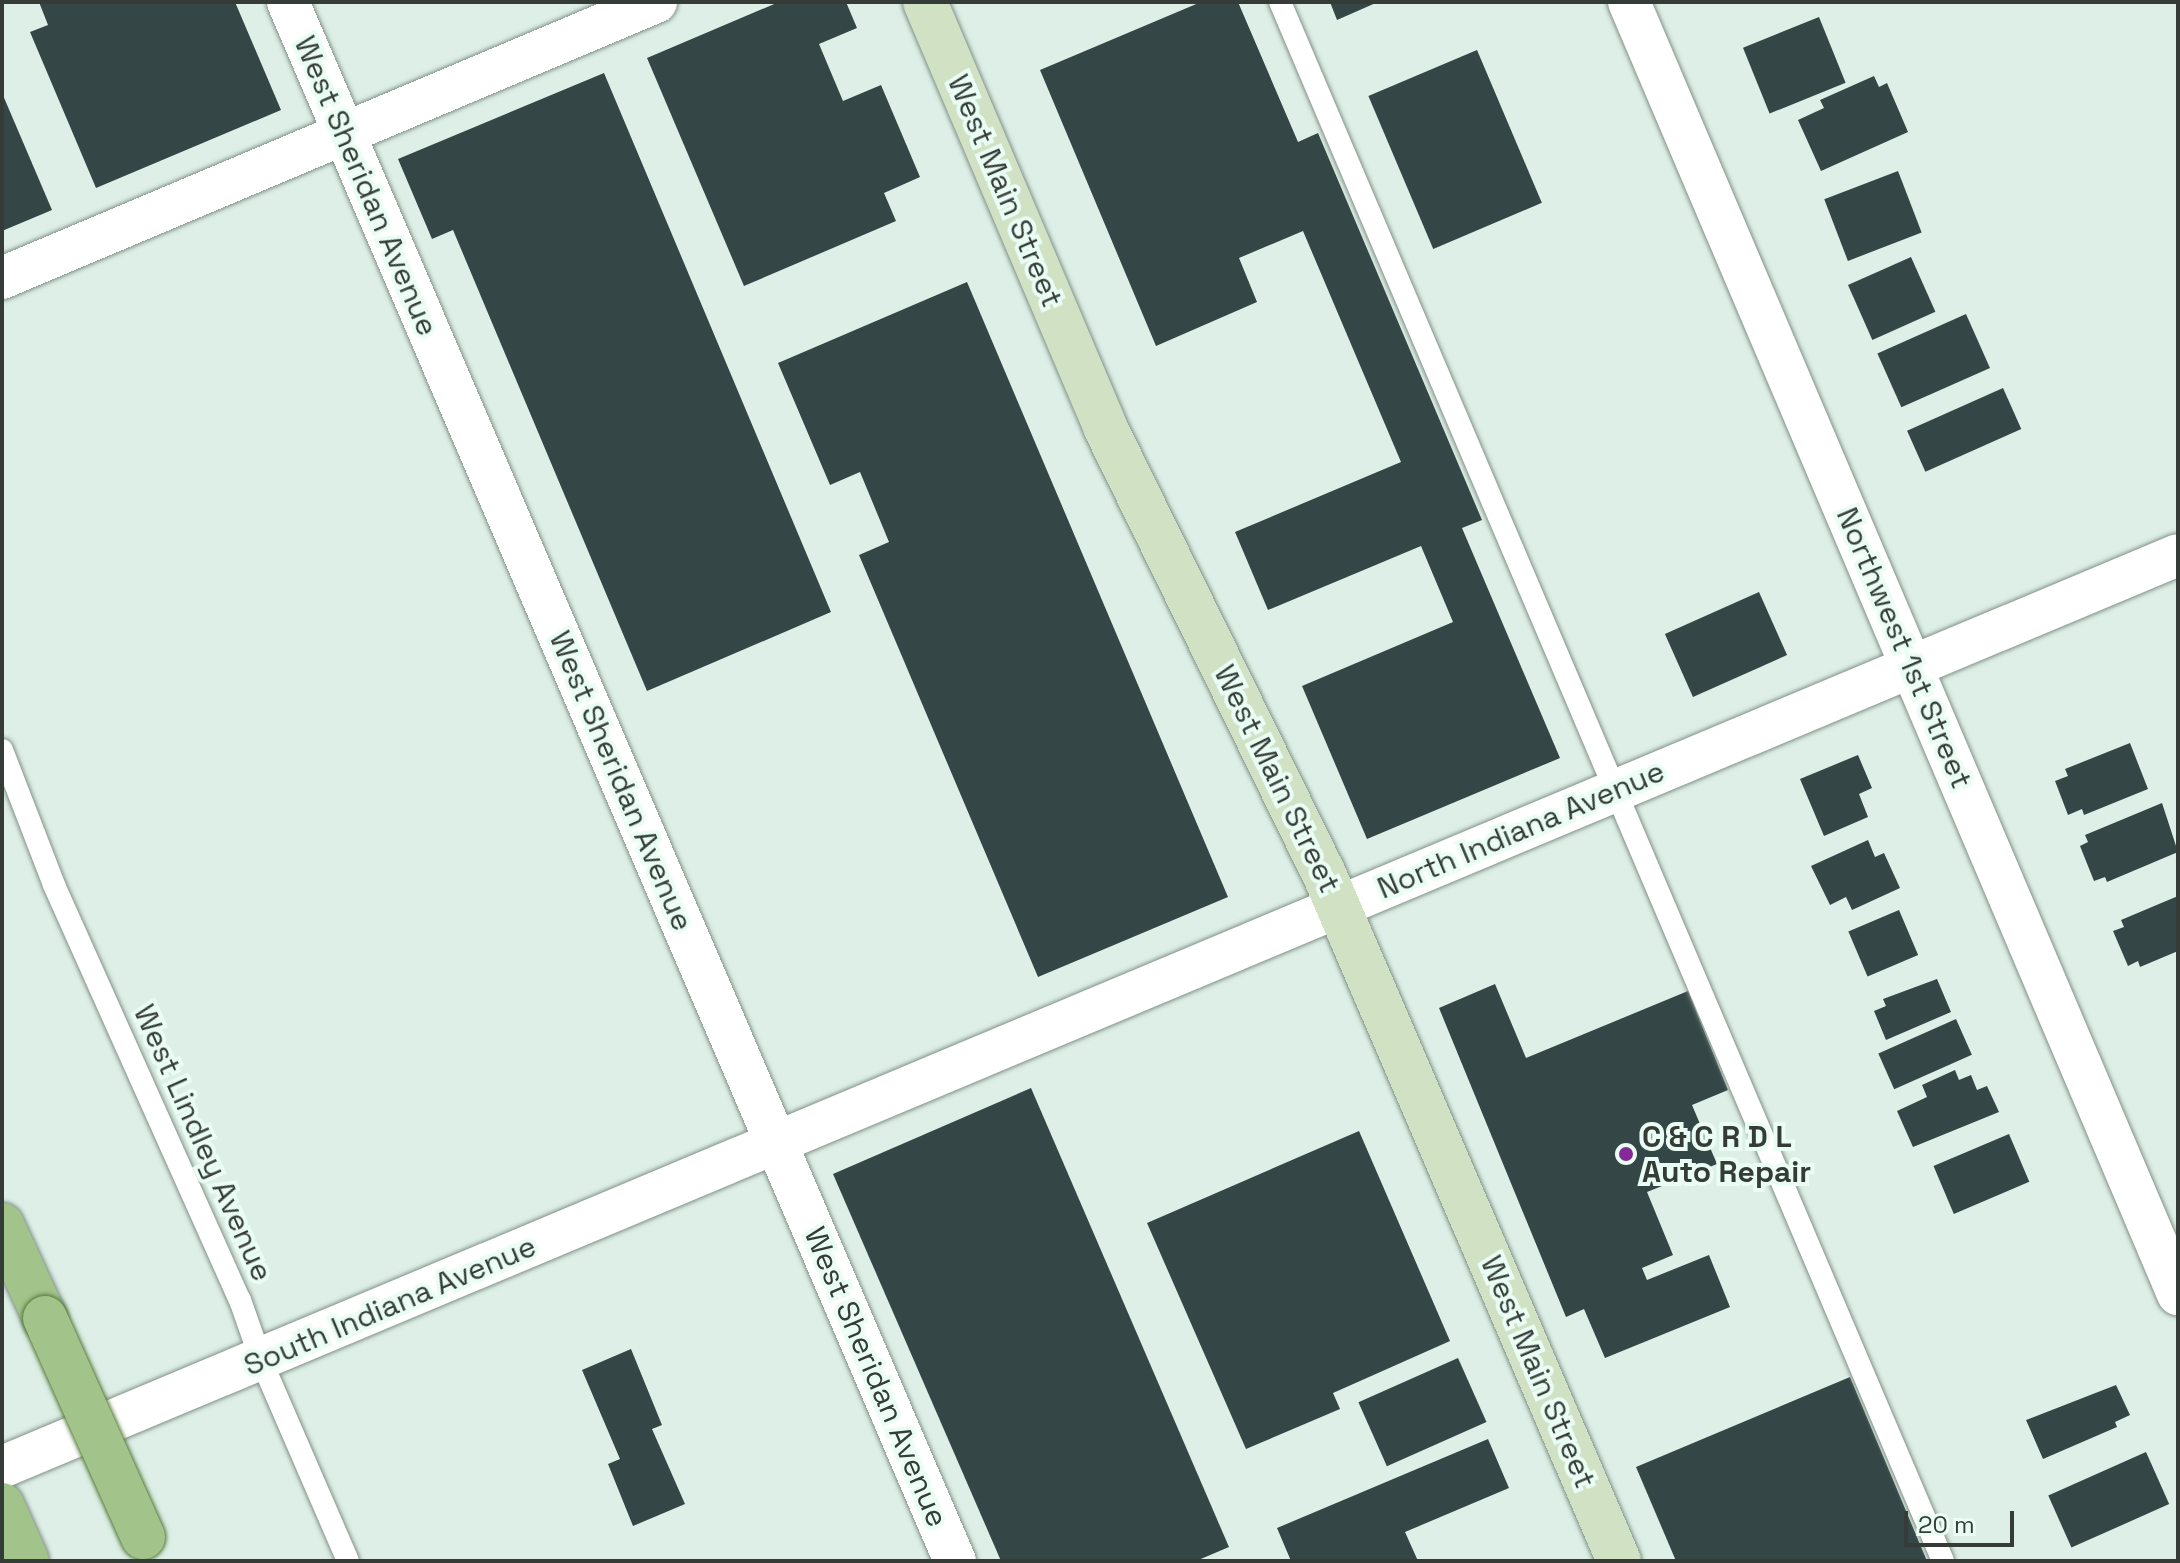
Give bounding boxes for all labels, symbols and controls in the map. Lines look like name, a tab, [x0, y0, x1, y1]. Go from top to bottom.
street label: West Sheridan Avenue	[286, 31, 446, 341]
street label: West Main Street	[940, 69, 1070, 313]
street label: Northwest 1st Street	[1829, 502, 1979, 794]
street label: West Sheridan Avenue	[541, 626, 701, 936]
street label: West Main Street	[1206, 659, 1348, 899]
street label: North Indiana Avenue	[1372, 753, 1670, 907]
street label: West Lindley Avenue	[126, 999, 280, 1287]
place label: C & C R D L Auto Repair	[1642, 1119, 1811, 1190]
marker: C & C R D L Auto Repair	[1617, 1145, 1635, 1163]
street label: West Sheridan Avenue	[796, 1222, 956, 1532]
street label: South Indiana Avenue	[238, 1228, 542, 1384]
street label: West Main Street	[1473, 1250, 1603, 1494]
scale bar	[1908, 1495, 2018, 1545]
text: 20 m	[1918, 1509, 1975, 1540]

